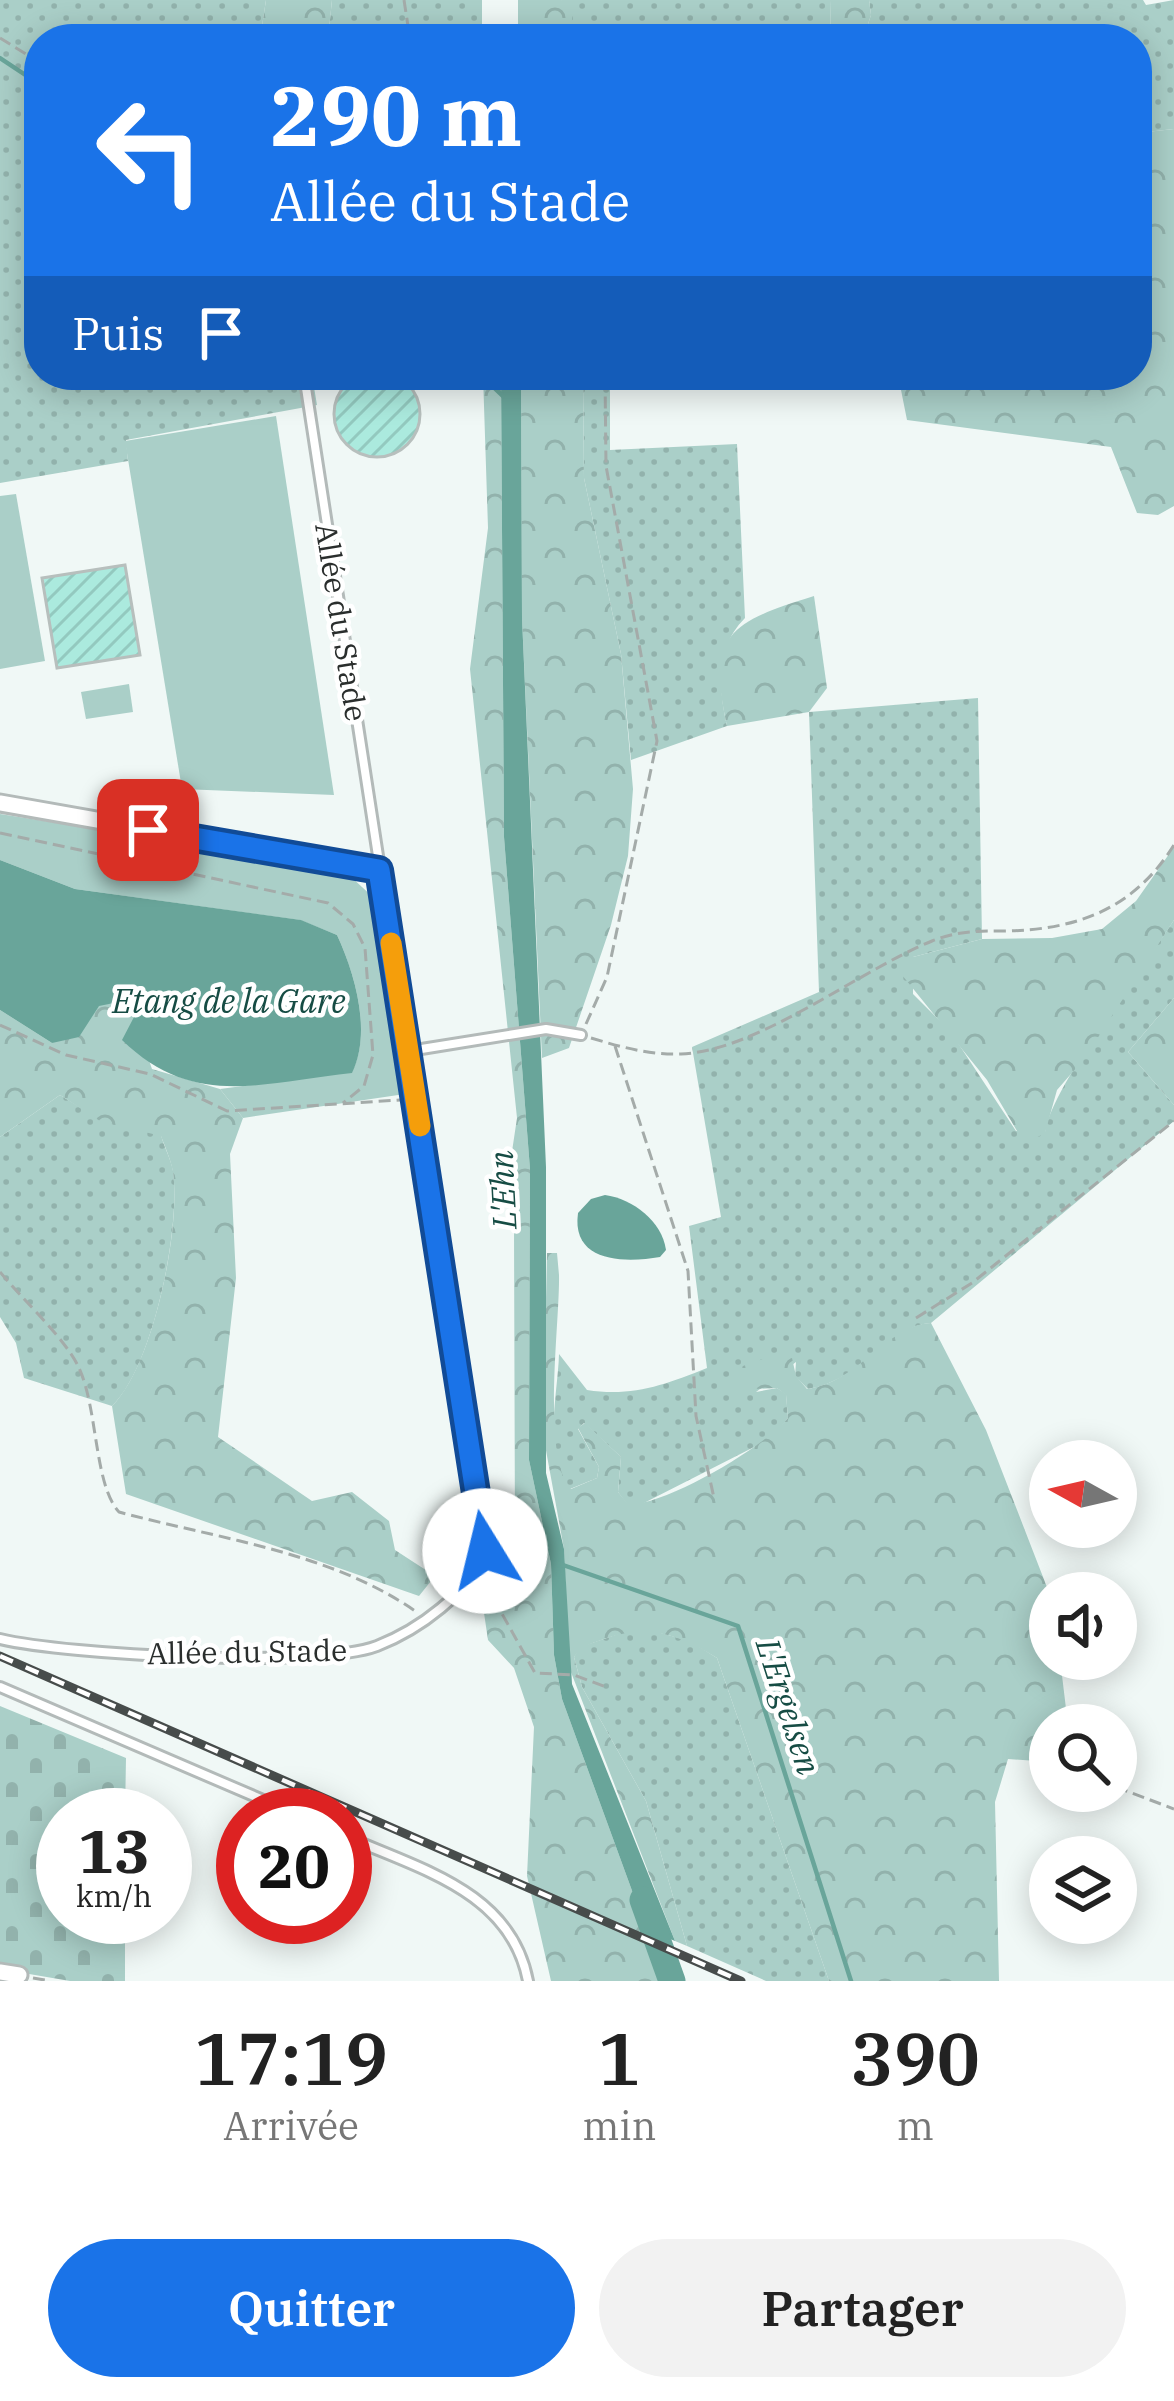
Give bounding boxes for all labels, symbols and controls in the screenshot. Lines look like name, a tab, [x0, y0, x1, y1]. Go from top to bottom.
text: 290 m	[270, 60, 522, 169]
icon: left	[72, 72, 228, 228]
text: Allée du Stade	[270, 166, 630, 236]
icon: arrive	[188, 300, 254, 366]
text: Puis	[72, 304, 164, 362]
street label: Allée du Stade	[307, 520, 377, 724]
pin	[97, 779, 199, 881]
icon: arrive	[115, 797, 181, 863]
water label: Etang de la Gare	[111, 979, 346, 1022]
water label: L'Ehn	[478, 1149, 526, 1231]
north arrow	[1029, 1440, 1137, 1548]
map controls	[1029, 1440, 1137, 1944]
position arrow	[422, 1488, 548, 1614]
button: sound	[1029, 1572, 1137, 1680]
street label: Allée du Stade	[147, 1630, 347, 1672]
water label: L'Ergelsen	[747, 1632, 831, 1780]
button: search	[1029, 1704, 1137, 1812]
speed limit sign: 20	[216, 1788, 372, 1944]
text: 13	[78, 1811, 150, 1890]
button: layers	[1029, 1836, 1137, 1944]
text: km/h	[76, 1876, 152, 1915]
text: 17:19	[194, 2011, 388, 2105]
text: 1	[598, 2011, 641, 2105]
text: 390	[850, 2011, 980, 2105]
text: Arrivée	[223, 2100, 359, 2151]
text: min	[582, 2100, 657, 2151]
text: m	[897, 2100, 934, 2151]
button: Quitter	[48, 2239, 575, 2377]
button: Partager	[599, 2239, 1126, 2377]

